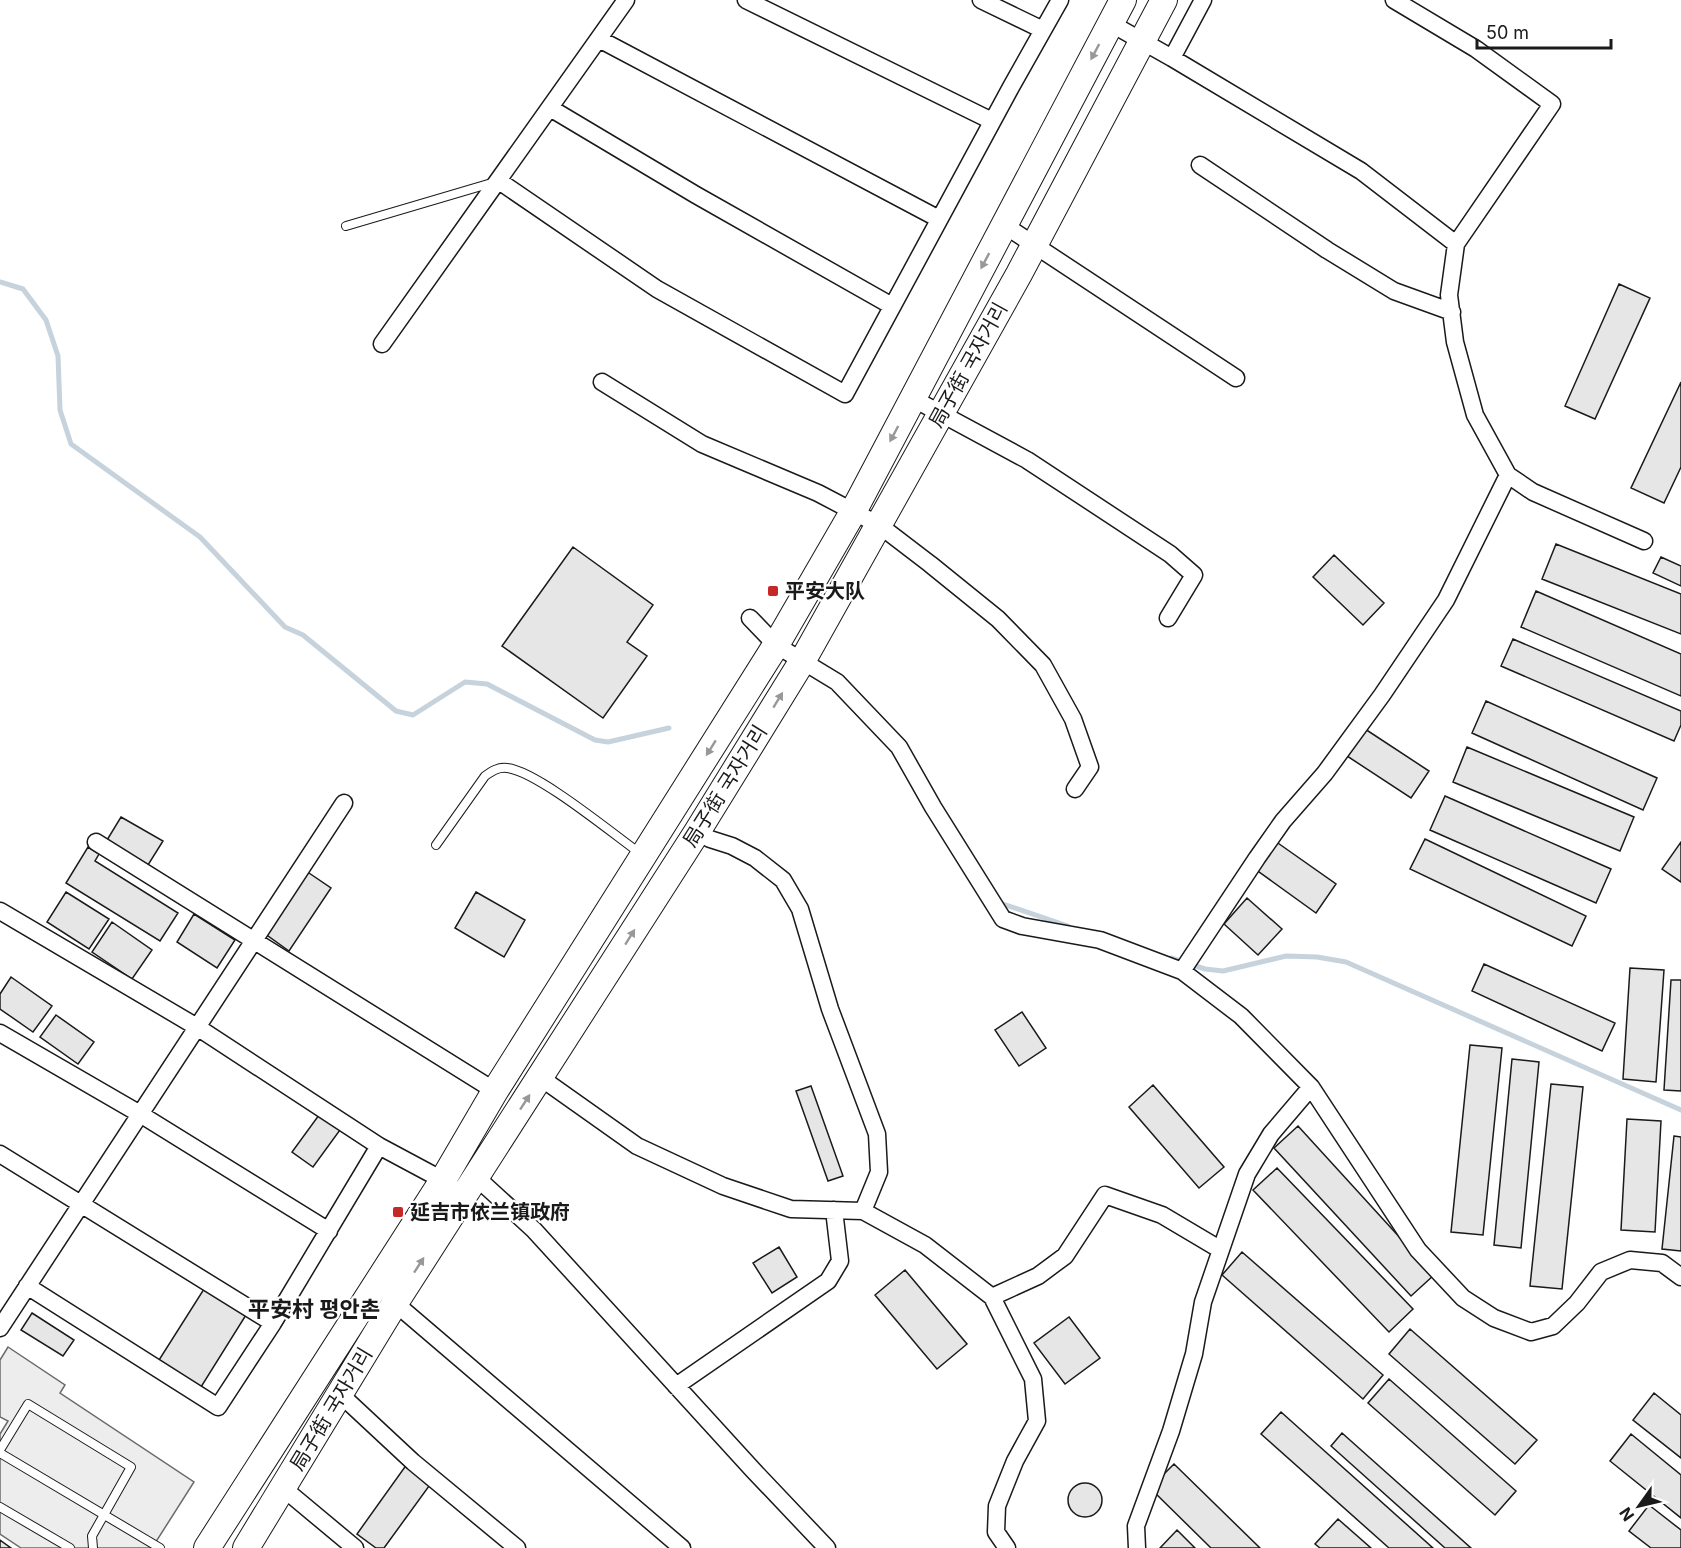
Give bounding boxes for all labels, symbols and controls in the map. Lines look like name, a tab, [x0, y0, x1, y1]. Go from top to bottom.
scale bar	[1477, 12, 1610, 50]
text: 50 m	[1486, 22, 1529, 43]
one-way arrow	[1090, 43, 1100, 60]
one-way arrow	[980, 253, 990, 270]
street label: 局子街 국자거리	[924, 298, 1012, 432]
one-way arrow	[889, 426, 899, 443]
place label: 平安大队	[785, 579, 865, 603]
marker: 平安大队	[766, 584, 780, 598]
one-way arrow	[772, 692, 783, 708]
street label: 局子街 국자거리	[678, 721, 772, 851]
one-way arrow	[706, 740, 717, 756]
one-way arrow	[625, 929, 636, 945]
one-way arrow	[520, 1094, 531, 1110]
place label: 延吉市依兰镇政府	[410, 1200, 570, 1224]
marker: 延吉市依兰镇政府	[391, 1205, 405, 1219]
one-way arrow	[414, 1257, 425, 1274]
district label: 平安村 평안촌	[248, 1296, 380, 1322]
street label: 局子街 국자거리	[285, 1343, 377, 1475]
north arrow	[1609, 1476, 1669, 1536]
text: N	[1615, 1504, 1638, 1525]

